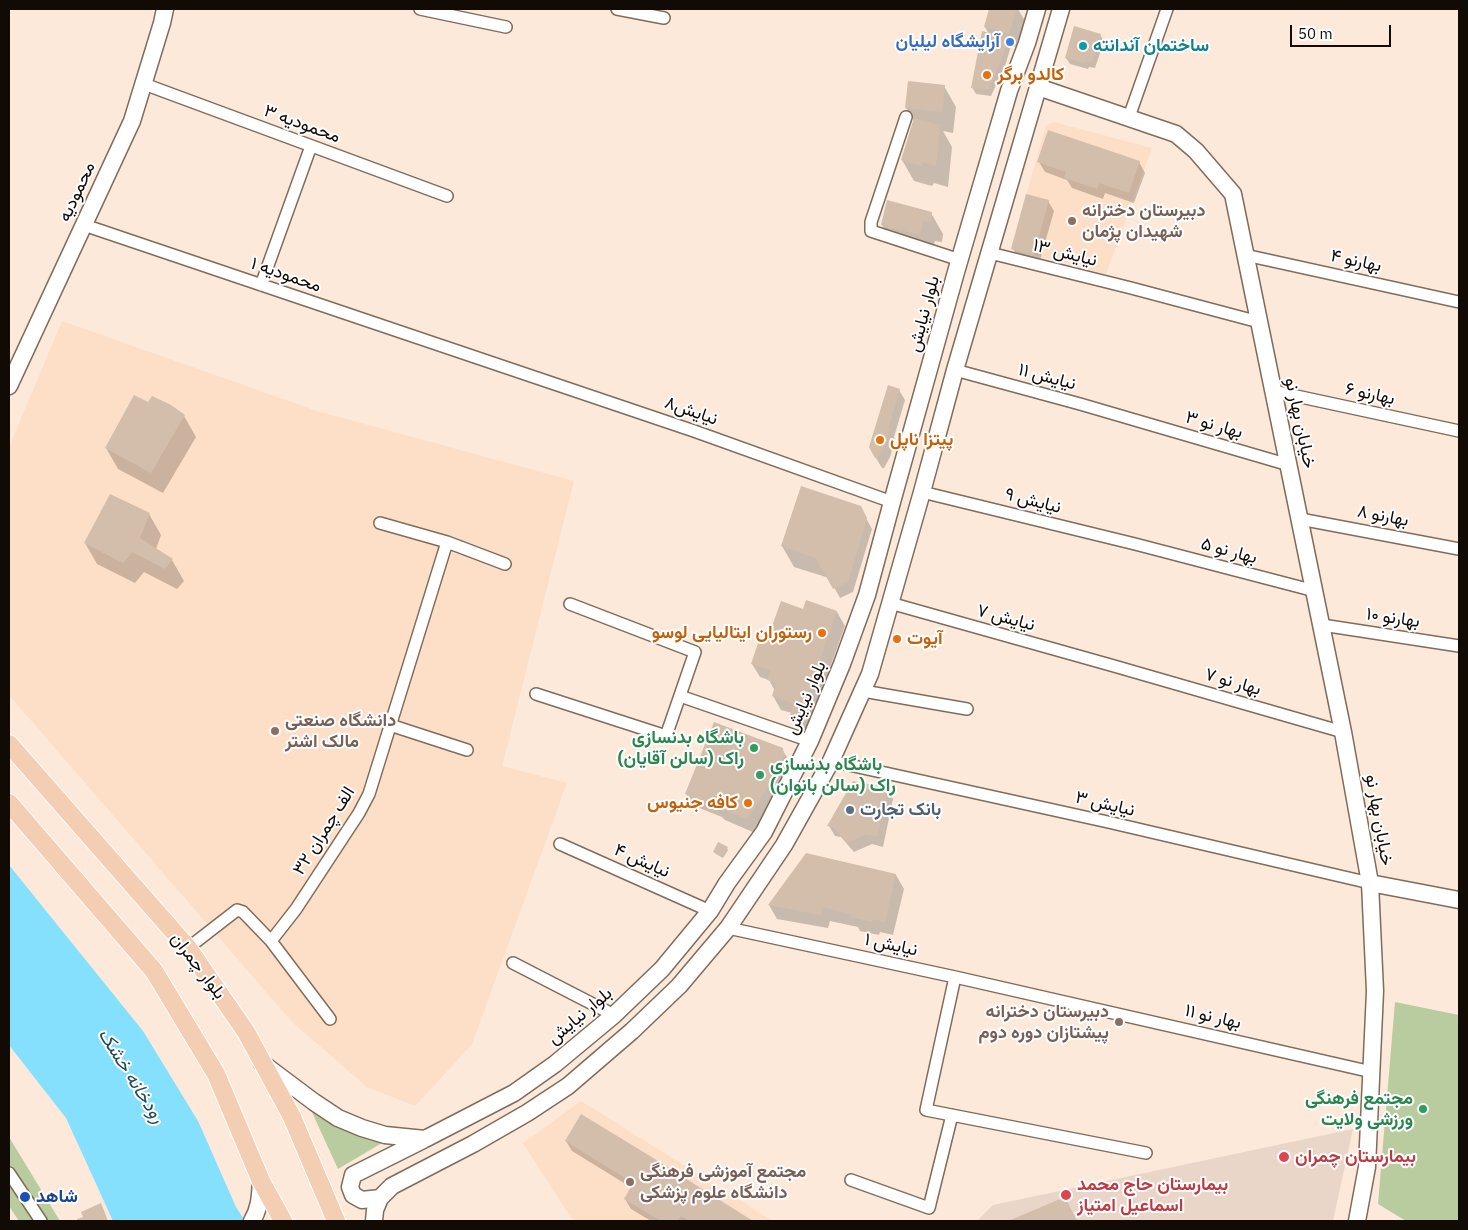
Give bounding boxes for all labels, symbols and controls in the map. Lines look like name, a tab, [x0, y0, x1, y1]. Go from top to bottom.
scale bar	[1293, 15, 1394, 47]
text: 50 m	[1298, 24, 1333, 43]
place label: آرایشگاه لیلیان	[896, 31, 1000, 53]
place label: ساختمان آندانته	[1093, 35, 1209, 57]
marker: آرایشگاه لیلیان	[1004, 36, 1016, 48]
marker: ساختمان آندانته	[1077, 40, 1089, 52]
place label: کالدو برگر	[997, 64, 1064, 86]
marker: کالدو برگر	[981, 69, 993, 81]
street label: ۳ محمودیه	[261, 100, 343, 148]
street label: محمودیه	[54, 159, 100, 225]
place label: دبیرستان دخترانه شهیدان پژمان	[1082, 200, 1205, 242]
marker: دبیرستان دخترانه شهیدان پژمان	[1066, 215, 1078, 227]
street label: نیایش ۱۳	[1031, 235, 1099, 271]
street label: ۴ بهارنو	[1329, 245, 1383, 277]
street label: ۱ محمودیه	[248, 253, 324, 297]
street label: بلوار نیایش	[903, 274, 945, 354]
street label: نیایش ۱۱	[1016, 359, 1078, 395]
street label: خیابان بهار نو	[1280, 376, 1320, 470]
street label: ۶ بهارنو	[1343, 378, 1397, 410]
street label: نیایش۸	[662, 392, 720, 430]
street label: ۳ بهار نو	[1183, 407, 1245, 443]
place label: پیتزا ناپل	[890, 429, 954, 451]
marker: پیتزا ناپل	[874, 434, 886, 446]
street label: نیایش ۹	[1003, 484, 1063, 518]
street label: ۸ بهارنو	[1355, 500, 1411, 532]
street label: ۵ بهار نو	[1198, 533, 1260, 569]
street label: نیایش ۷	[975, 600, 1037, 636]
street label: ۱۰ بهارنو	[1365, 604, 1421, 632]
place label: رستوران ایتالیایی لوسو	[652, 622, 812, 644]
marker: رستوران ایتالیایی لوسو	[816, 627, 828, 639]
place label: آیوت	[907, 628, 943, 650]
marker: آیوت	[891, 633, 903, 645]
street label: بلوار نیایش	[781, 658, 831, 738]
street label: ۷ بهار نو	[1202, 664, 1264, 700]
place label: دانشگاه صنعتی مالک اشتر	[285, 710, 396, 752]
marker: دانشگاه صنعتی مالک اشتر	[269, 725, 281, 737]
place label: باشگاه بدنسازی راک (سالن آقایان)	[617, 727, 744, 770]
marker: باشگاه بدنسازی راک (سالن آقایان)	[748, 742, 760, 754]
place label: باشگاه بدنسازی راک (سالن بانوان)	[770, 754, 896, 796]
marker: باشگاه بدنسازی راک (سالن بانوان)	[754, 769, 766, 781]
street label: خیابان بهار نو	[1360, 773, 1398, 867]
street label: ۳۲ الف چمران	[288, 783, 360, 879]
street label: نیایش ۳	[1073, 787, 1137, 821]
place label: کافه جنیوس	[647, 792, 738, 814]
marker: کافه جنیوس	[742, 797, 754, 809]
place label: بانک تجارت	[860, 799, 941, 821]
marker: بانک تجارت	[844, 804, 856, 816]
street label: نیایش ۴	[611, 839, 673, 883]
street label: بلوار چمران	[166, 928, 230, 1004]
street label: نیایش ۱	[862, 929, 920, 961]
street label: بلوار نیایش	[543, 983, 617, 1049]
street label: ۱۱ بهار نو	[1183, 1000, 1243, 1034]
place label: دبیرستان دخترانه پیشتازان دوره دوم	[978, 1001, 1109, 1044]
marker: دبیرستان دخترانه پیشتازان دوره دوم	[1113, 1016, 1125, 1028]
water label: رودخانه خشک	[93, 1024, 169, 1128]
place label: مجتمع فرهنگی ورزشی ولایت	[1305, 1088, 1413, 1130]
marker: مجتمع فرهنگی ورزشی ولایت	[1417, 1103, 1429, 1115]
place label: بیمارستان چمران	[1295, 1146, 1416, 1168]
marker: بیمارستان چمران	[1277, 1150, 1291, 1164]
place label: مجتمع آموزشی فرهنگی دانشگاه علوم پزشکی	[640, 1161, 806, 1204]
place label: بیمارستان حاج محمد اسماعیل امتیاز	[1077, 1174, 1228, 1216]
marker: مجتمع آموزشی فرهنگی دانشگاه علوم پزشکی	[624, 1176, 636, 1188]
place label: شاهد	[36, 1186, 78, 1208]
marker: بیمارستان حاج محمد اسماعیل امتیاز	[1059, 1188, 1073, 1202]
marker: شاهد	[18, 1190, 32, 1204]

